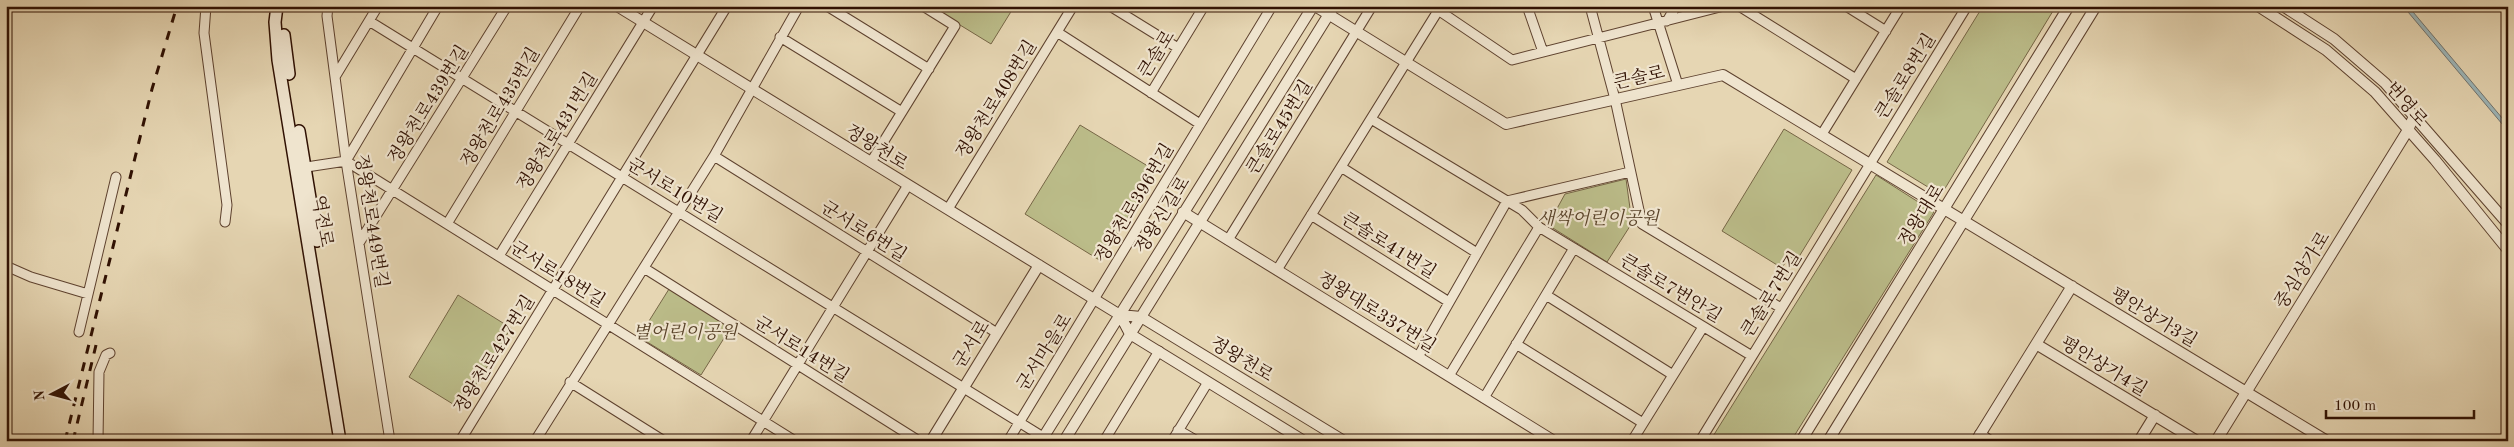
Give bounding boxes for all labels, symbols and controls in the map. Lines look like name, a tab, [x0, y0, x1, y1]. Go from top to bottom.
street label: 큰솔로	[1134, 27, 1178, 81]
street label: 큰솔로8번길	[1871, 29, 1939, 123]
street label: 정왕천로408번길	[952, 37, 1040, 162]
street label: 정왕천로439번길	[384, 42, 472, 167]
street label: 정왕천로435번길	[457, 44, 544, 170]
street label: 큰솔로	[1611, 61, 1667, 93]
street label: 정왕천로431번길	[513, 69, 601, 194]
street label: 큰솔로45번길	[1242, 76, 1316, 178]
street label: 번영로	[2382, 79, 2431, 130]
street label: 정왕천로	[842, 121, 911, 174]
street label: 정왕천로396번길	[1091, 140, 1178, 266]
street label: 정왕천로449번길	[352, 153, 391, 290]
street label: 군서로10번길	[624, 155, 726, 226]
street label: 정왕신길로	[1131, 173, 1194, 257]
street label: 정왕대로	[1895, 181, 1948, 250]
street label: 역전로	[309, 194, 336, 248]
street label: 군서로6번길	[817, 198, 910, 265]
street label: 큰솔로41번길	[1338, 208, 1440, 282]
park label: 새싹어린이공원	[1537, 208, 1660, 228]
street label: 중심상가로	[2271, 228, 2334, 312]
street label: 군서로18번길	[507, 238, 608, 311]
street label: 큰솔로7번길	[1737, 247, 1805, 341]
street label: 큰솔로7번안길	[1617, 250, 1725, 326]
street label: 정왕대로337번길	[1314, 268, 1439, 356]
street label: 평안상가3길	[2107, 284, 2200, 351]
street label: 정왕천로427번길	[450, 292, 538, 417]
street label: 군서마을로	[1013, 310, 1076, 394]
street label: 군서로14번길	[751, 313, 852, 386]
street label: 군서로	[950, 317, 993, 371]
park label: 별어린이공원	[633, 322, 739, 342]
street label: 정왕천로	[1207, 333, 1276, 385]
street label: 평안상가4길	[2057, 333, 2150, 400]
north arrow	[28, 370, 78, 420]
scale bar	[2326, 387, 2474, 419]
text: N	[33, 389, 48, 401]
text: 100 m	[2334, 399, 2376, 414]

